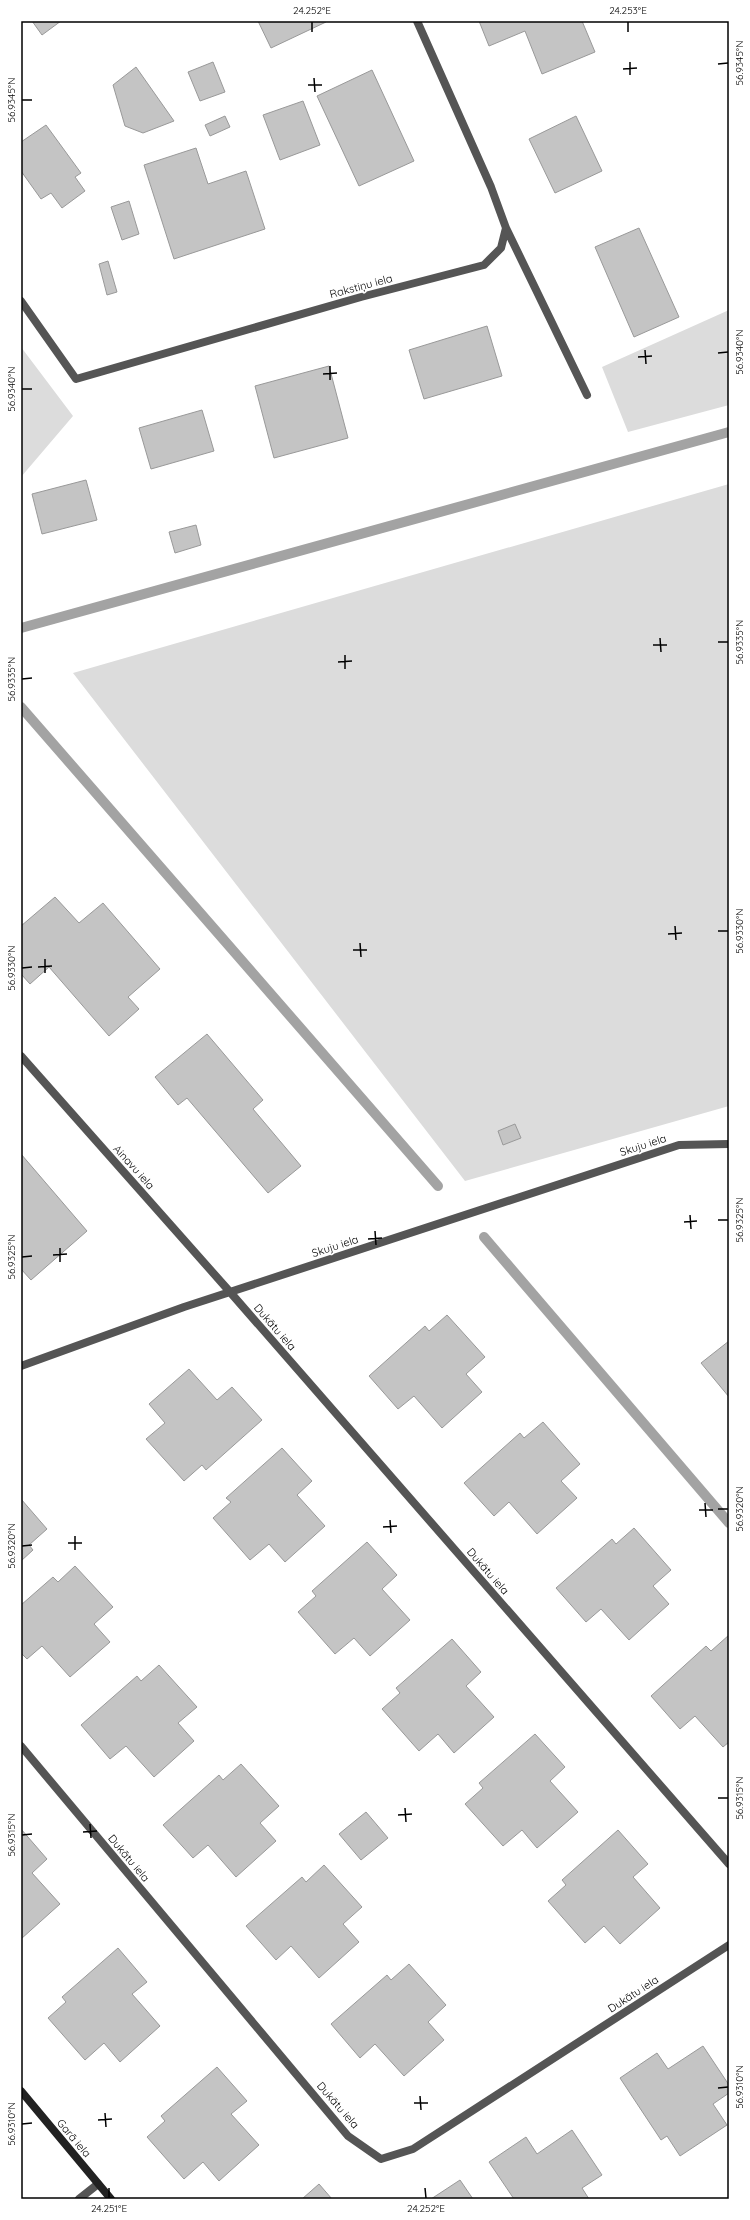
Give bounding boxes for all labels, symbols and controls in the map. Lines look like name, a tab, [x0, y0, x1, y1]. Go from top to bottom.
text: 24.252°E	[293, 4, 331, 17]
text: 24.253°E	[609, 4, 647, 17]
text: 56.9345°N	[733, 41, 746, 85]
text: 56.9345°N	[5, 78, 18, 122]
street label: Rakstiņu iela	[328, 271, 394, 301]
text: 56.9340°N	[733, 329, 746, 375]
text: 56.9340°N	[5, 366, 18, 412]
text: 56.9335°N	[733, 620, 746, 664]
text: 56.9335°N	[5, 657, 18, 701]
text: 56.9330°N	[733, 908, 746, 954]
text: 56.9330°N	[5, 945, 18, 991]
street label: Skuju iela	[618, 1131, 668, 1159]
street label: Ainavu iela	[110, 1142, 158, 1192]
text: 56.9325°N	[733, 1197, 746, 1243]
street label: Skuju iela	[310, 1232, 360, 1260]
text: 56.9325°N	[5, 1234, 18, 1280]
street label: Dukātu iela	[251, 1301, 299, 1353]
text: 56.9320°N	[733, 1486, 746, 1532]
text: 56.9320°N	[5, 1523, 18, 1569]
street label: Dukātu iela	[464, 1545, 512, 1597]
text: 56.9315°N	[733, 1776, 746, 1820]
text: 56.9315°N	[5, 1813, 18, 1857]
street label: Dukātu iela	[105, 1832, 153, 1884]
street label: Dukātu iela	[605, 1972, 661, 2016]
text: 56.9310°N	[733, 2065, 746, 2109]
street label: Dukātu iela	[314, 2079, 362, 2131]
text: 56.9310°N	[5, 2102, 18, 2146]
street label: Garā iela	[54, 2116, 94, 2160]
text: 24.251°E	[91, 2202, 127, 2215]
text: 24.252°E	[407, 2202, 445, 2215]

